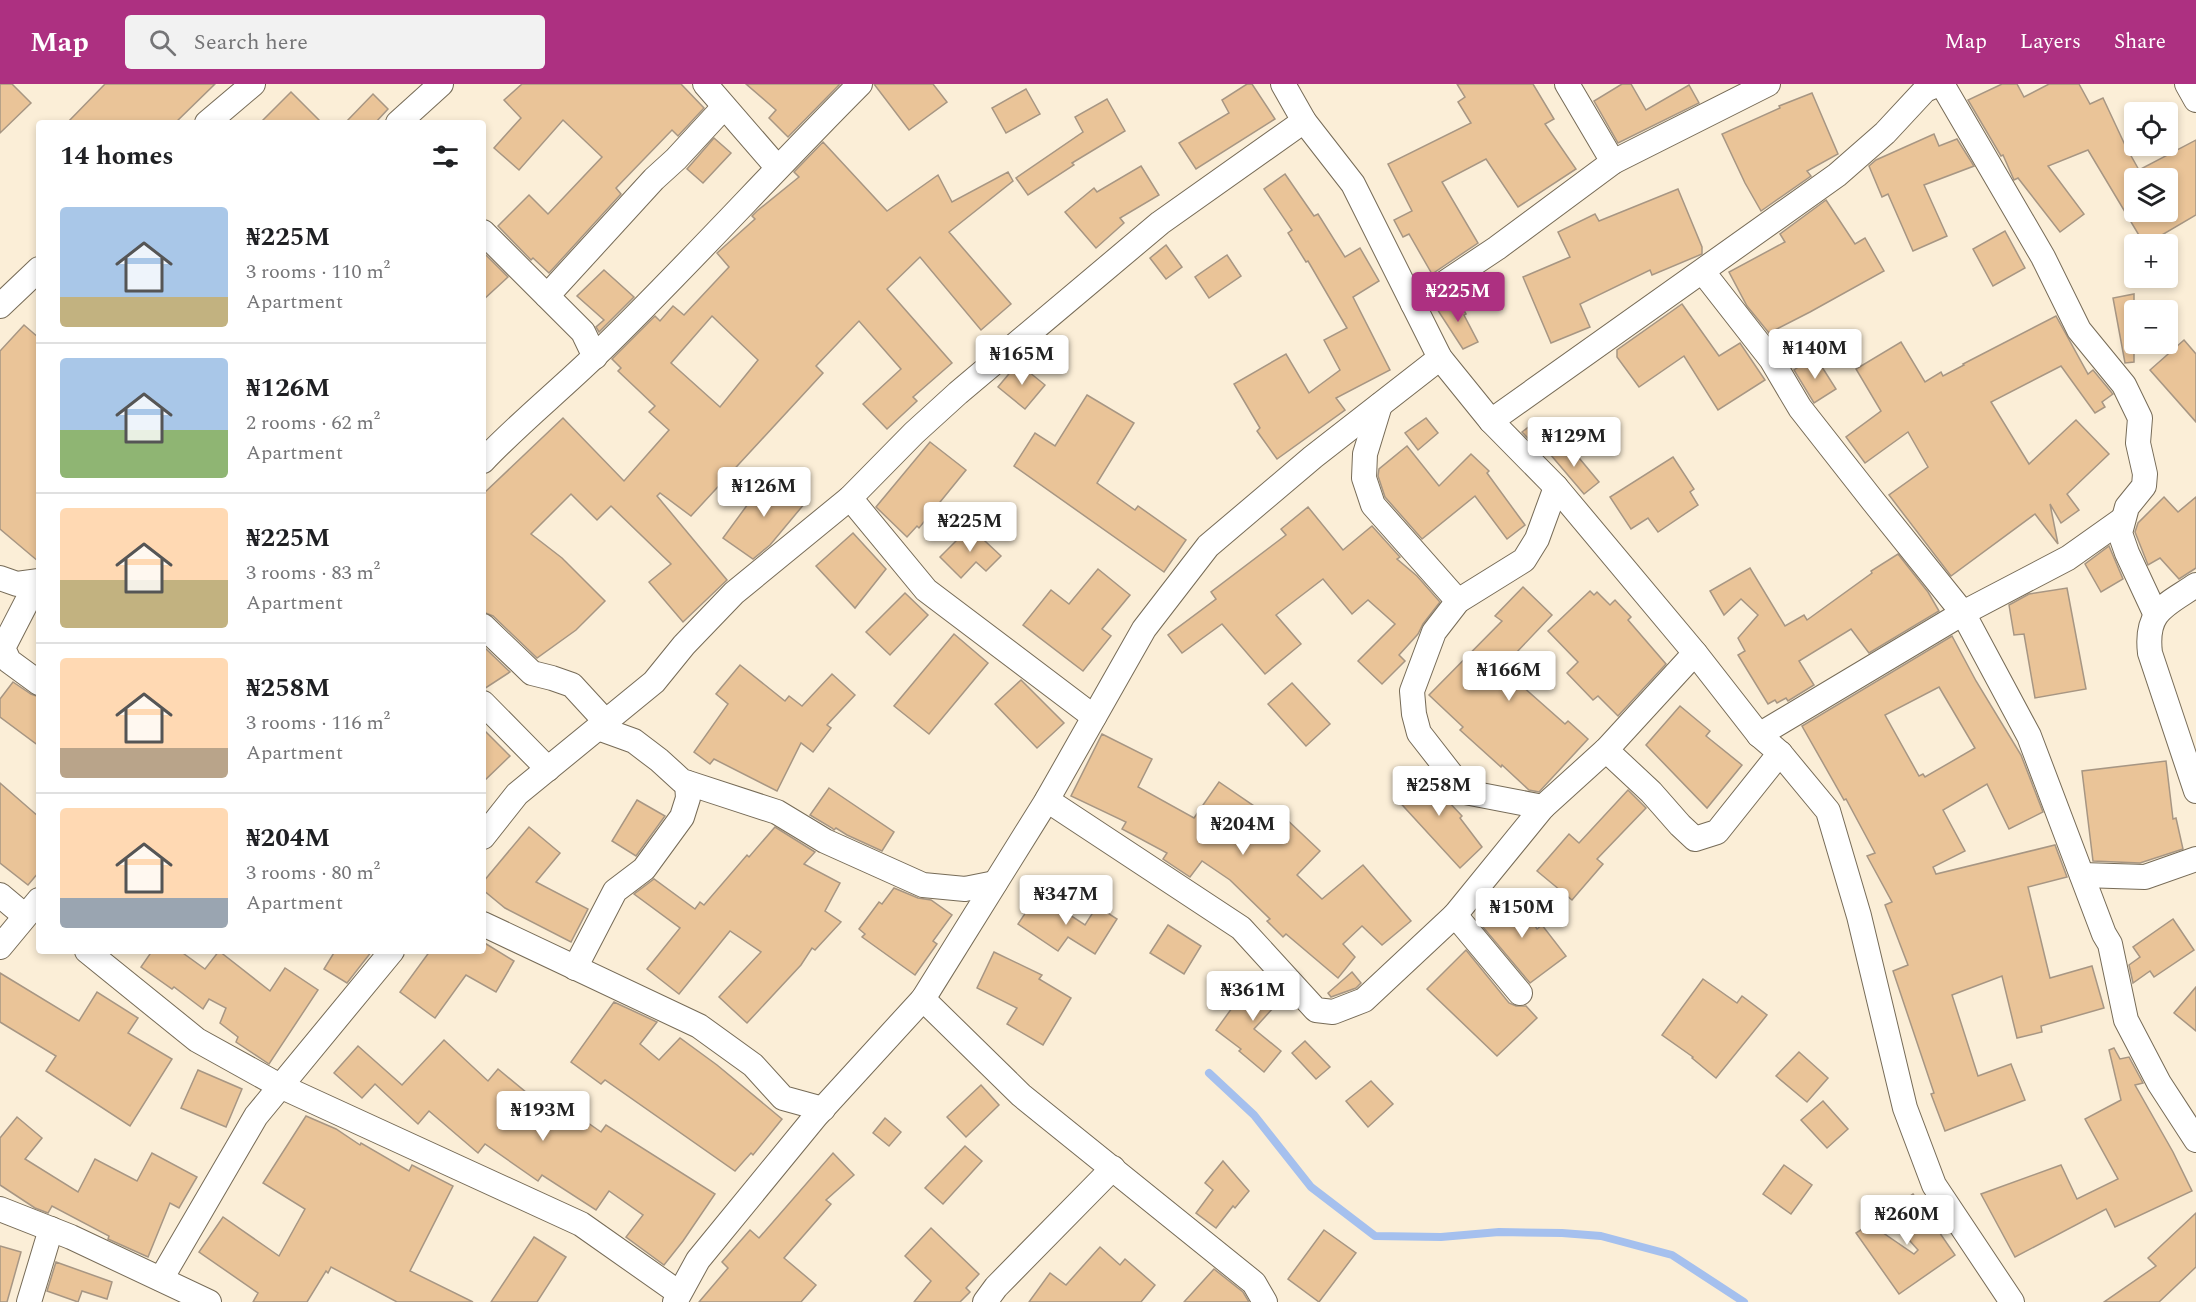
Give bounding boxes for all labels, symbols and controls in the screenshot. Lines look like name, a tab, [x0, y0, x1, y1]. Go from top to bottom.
search box	[125, 15, 545, 69]
text: Map	[30, 21, 89, 64]
icon: search	[146, 26, 179, 59]
text: Search here	[194, 26, 308, 59]
text: Map	[1945, 26, 1987, 58]
text: Layers	[2020, 26, 2081, 58]
text: Share	[2114, 26, 2166, 58]
map controls	[2124, 102, 2178, 354]
button: locate	[2124, 102, 2178, 156]
text: 14 homes	[60, 136, 174, 176]
icon: filters	[429, 140, 462, 173]
button: layers	[2124, 168, 2178, 222]
text: ₦225M	[246, 217, 330, 257]
icon: home	[108, 231, 180, 303]
button: +	[2124, 234, 2178, 288]
text: 3 rooms · 110 m²	[246, 257, 390, 287]
pin: ₦225M	[1416, 272, 1500, 323]
text: ₦225M	[1426, 276, 1490, 306]
text: Apartment	[246, 287, 343, 317]
button: −	[2124, 300, 2178, 354]
pin: ₦140M	[1773, 329, 1857, 380]
text: ₦140M	[1783, 333, 1847, 363]
pin: ₦165M	[980, 335, 1064, 386]
text: ₦165M	[990, 339, 1054, 369]
text: ₦126M	[246, 368, 330, 408]
icon: home	[108, 382, 180, 454]
text: 2 rooms · 62 m²	[246, 408, 380, 438]
pin: ₦129M	[1532, 417, 1616, 468]
text: ₦129M	[1542, 421, 1606, 451]
text: Apartment	[246, 438, 343, 468]
pin: ₦126M	[722, 467, 806, 518]
text: ₦126M	[732, 471, 796, 501]
pin: ₦225M	[928, 502, 1012, 553]
text: ₦225M	[938, 506, 1002, 536]
text: ₦225M	[246, 518, 330, 558]
icon: home	[108, 532, 180, 604]
text: 3 rooms · 83 m²	[246, 558, 380, 588]
text: Apartment	[246, 588, 343, 618]
pin: ₦166M	[1467, 651, 1551, 702]
text: ₦166M	[1477, 655, 1541, 685]
text: ₦258M	[246, 668, 330, 708]
icon: home	[108, 682, 180, 754]
text: 3 rooms · 116 m²	[246, 708, 390, 738]
text: Apartment	[246, 738, 343, 768]
pin: ₦258M	[1397, 766, 1481, 817]
text: ₦258M	[1407, 770, 1471, 800]
pin: ₦204M	[1201, 805, 1285, 856]
text: ₦204M	[1211, 809, 1275, 839]
text: ₦204M	[246, 818, 330, 858]
icon: home	[108, 832, 180, 904]
text: 3 rooms · 80 m²	[246, 858, 380, 888]
pin: ₦347M	[1024, 875, 1108, 926]
text: ₦347M	[1034, 879, 1098, 909]
text: Apartment	[246, 888, 343, 918]
pin: ₦150M	[1480, 888, 1564, 939]
text: ₦150M	[1490, 892, 1554, 922]
pin: ₦361M	[1211, 971, 1295, 1022]
text: ₦361M	[1221, 975, 1285, 1005]
pin: ₦193M	[501, 1091, 585, 1142]
text: ₦193M	[511, 1095, 575, 1125]
pin: ₦260M	[1865, 1195, 1949, 1246]
text: ₦260M	[1875, 1199, 1939, 1229]

